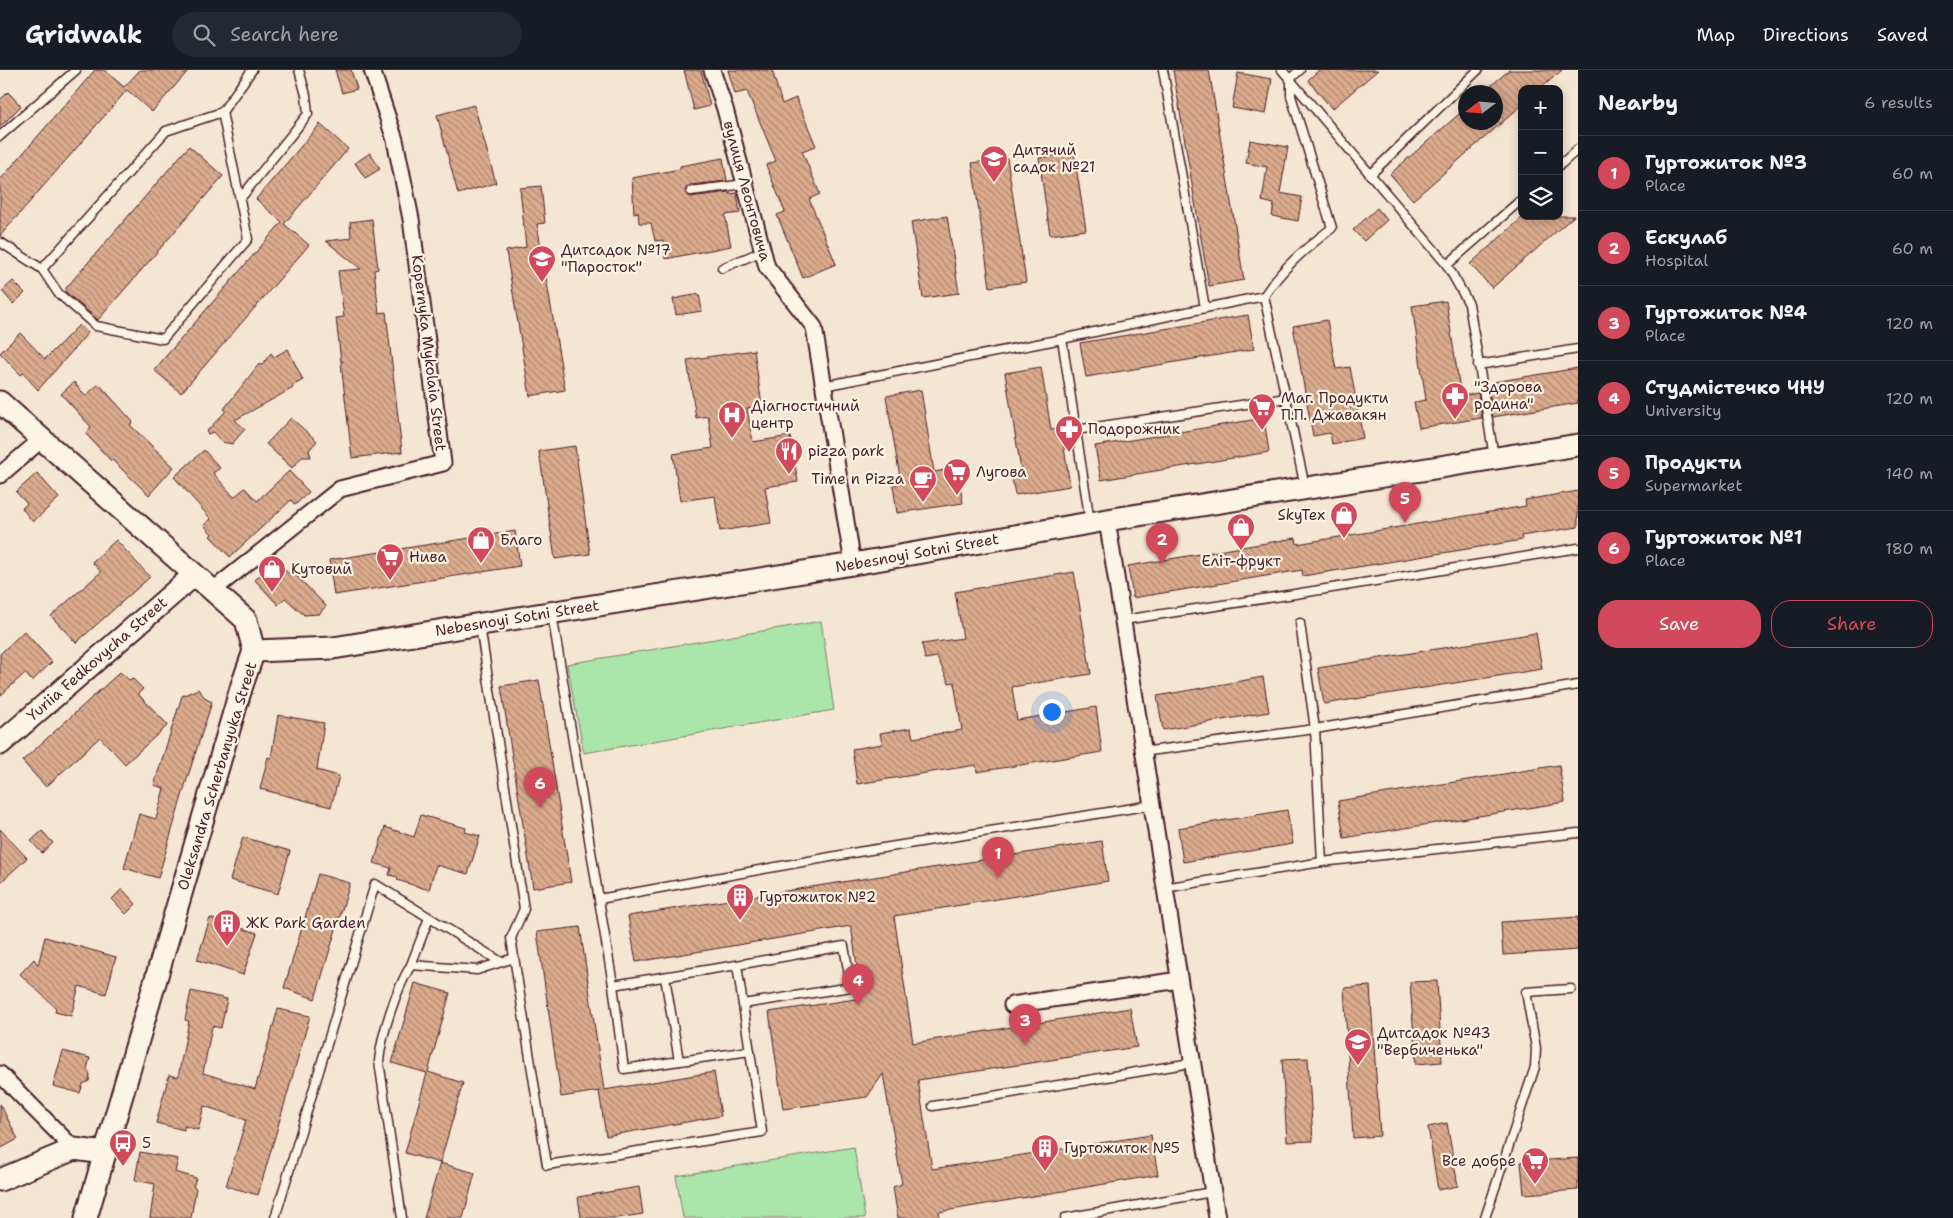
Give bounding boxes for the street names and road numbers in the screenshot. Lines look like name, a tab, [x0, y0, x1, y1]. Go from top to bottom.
street label: вулиця Леонтовича	[719, 119, 776, 264]
street label: Kopernyka Mykolaia Street	[407, 254, 451, 452]
street label: Nebesnoyi Sotni Street	[834, 529, 1000, 577]
street label: Yuriia Fedkovycha Street	[23, 592, 171, 726]
street label: Nebesnoyi Sotni Street	[434, 595, 600, 641]
street label: Oleksandra Scherbanyuka Street	[173, 659, 261, 893]

